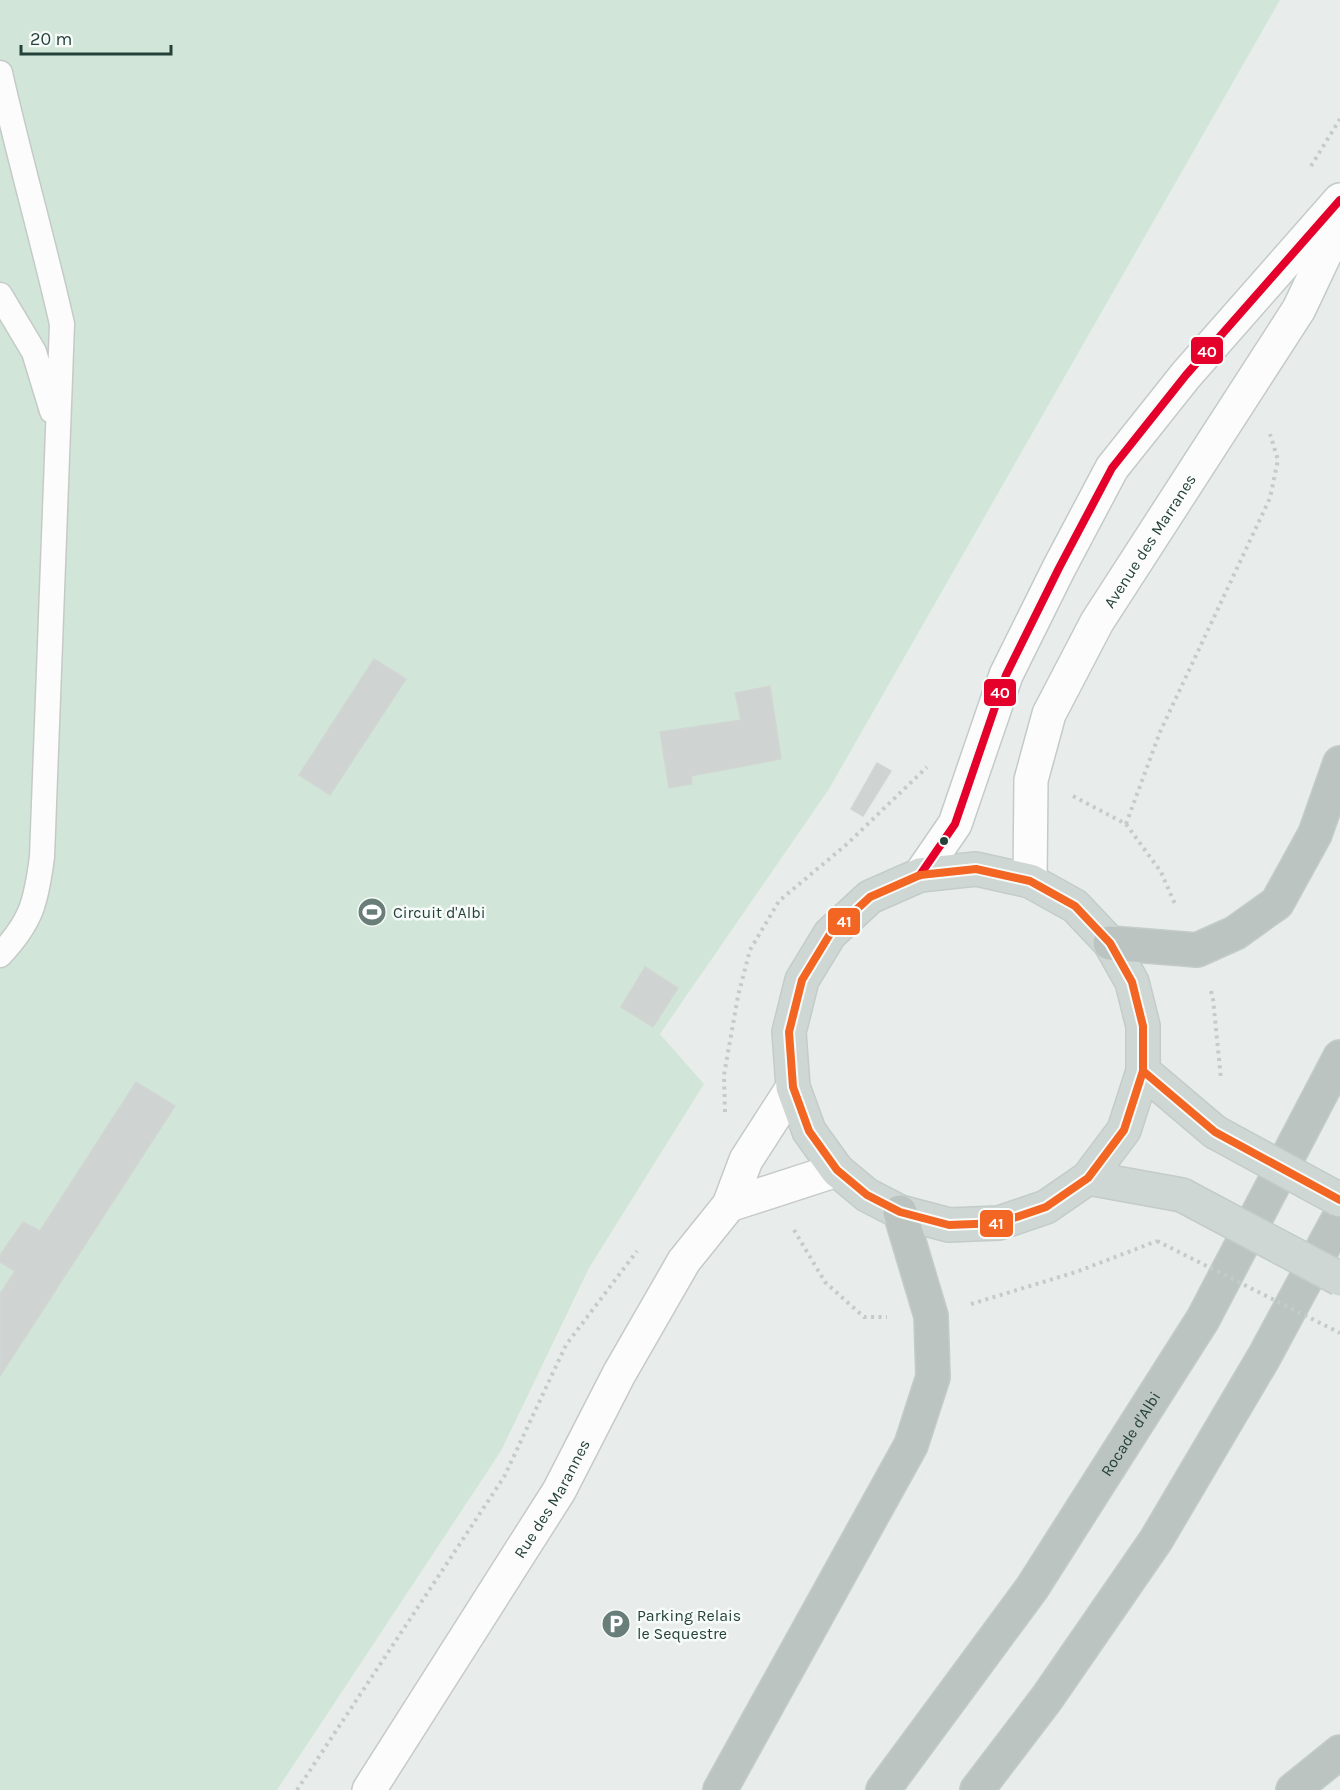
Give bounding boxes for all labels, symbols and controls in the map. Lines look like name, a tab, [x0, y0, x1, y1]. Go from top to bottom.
scale bar	[21, 18, 171, 56]
text: 20 m	[30, 28, 72, 50]
line badge: 40	[1190, 336, 1224, 365]
text: 40	[1197, 342, 1217, 361]
street label: Avenue des Marranes	[1100, 470, 1200, 611]
line badge: 40	[983, 678, 1017, 707]
text: 40	[990, 683, 1010, 702]
unlabelled marker	[938, 835, 950, 847]
sports icon: Circuit d'Albi	[356, 896, 388, 928]
place label: Circuit d'Albi	[393, 903, 485, 922]
line badge: 41	[827, 907, 861, 936]
text: 41	[836, 912, 852, 931]
line badge: 41	[979, 1209, 1014, 1238]
text: 41	[988, 1214, 1004, 1233]
street label: Rocade d'Albi	[1097, 1388, 1165, 1480]
street label: Rue des Marannes	[510, 1436, 594, 1562]
place label: Parking Relais le Sequestre	[637, 1606, 741, 1643]
parking icon: Parking Relais le Sequestre	[600, 1608, 632, 1640]

